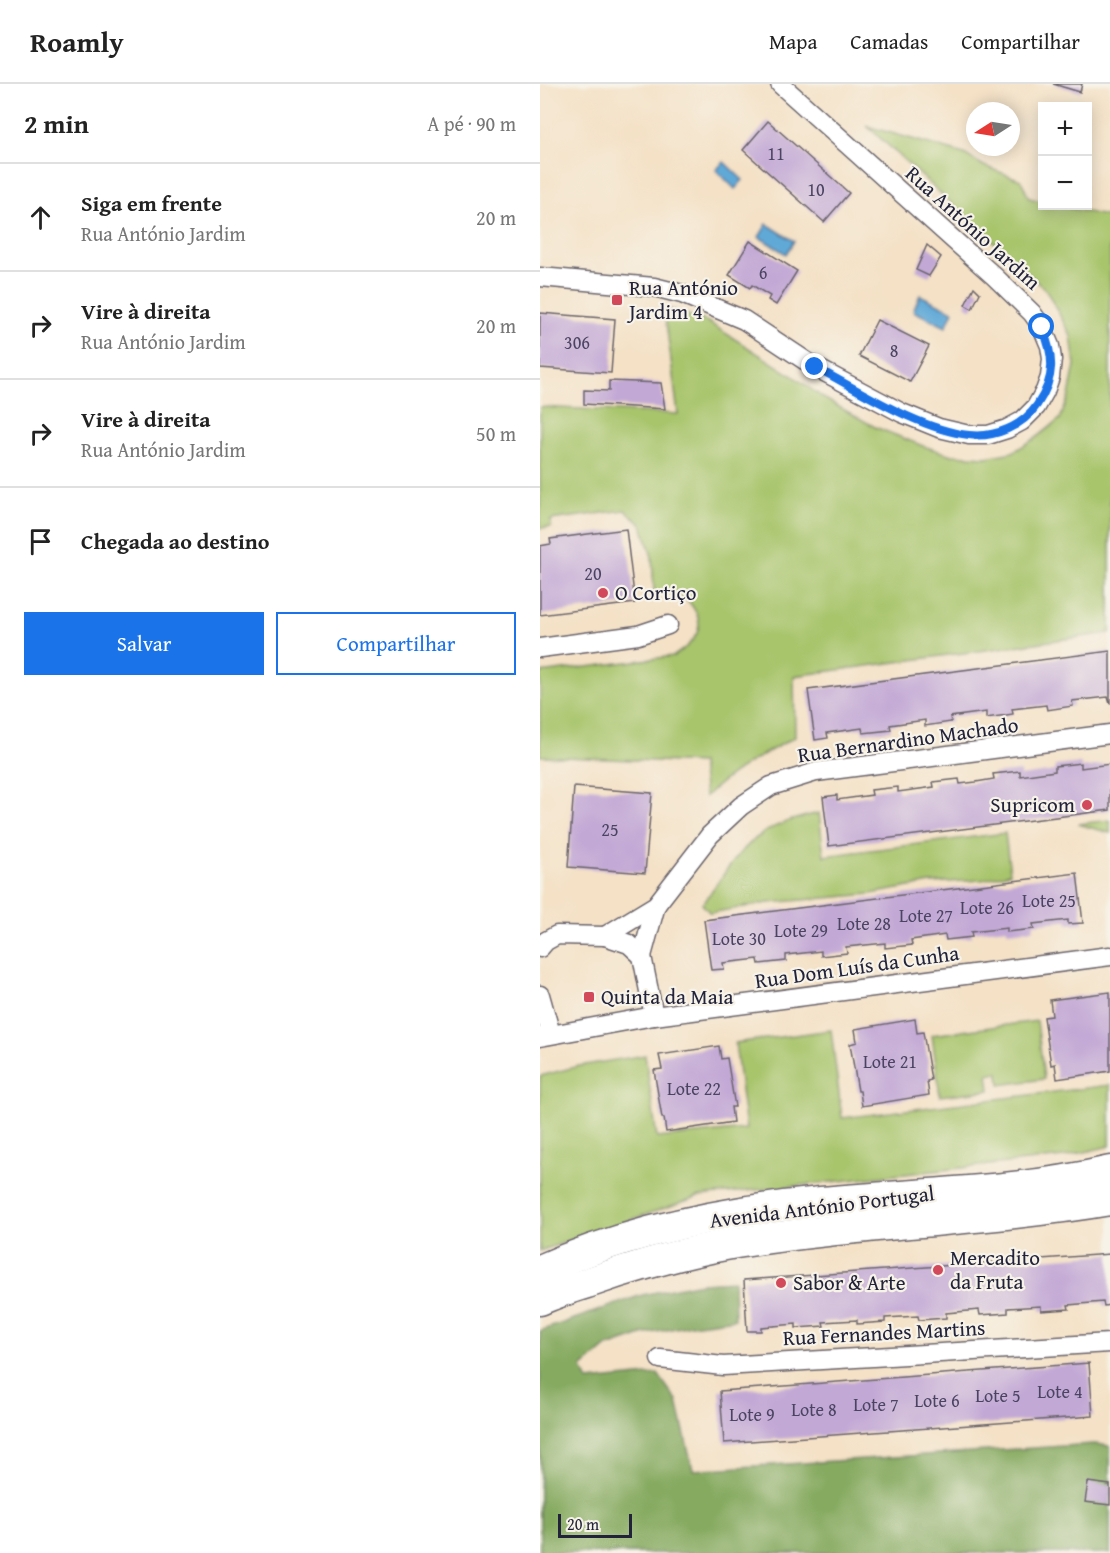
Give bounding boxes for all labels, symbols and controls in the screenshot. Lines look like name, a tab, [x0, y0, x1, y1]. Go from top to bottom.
text: Roamly	[30, 21, 124, 62]
text: Mapa	[769, 26, 817, 57]
text: Camadas	[850, 26, 928, 57]
text: Compartilhar	[961, 26, 1080, 57]
north arrow	[966, 102, 1020, 156]
map controls	[1038, 102, 1092, 210]
button: +	[1038, 102, 1092, 156]
text: 2 min	[24, 104, 89, 143]
text: A pé · 90 m	[427, 109, 516, 138]
house number: 11	[767, 140, 785, 167]
button: −	[1038, 156, 1092, 210]
street label: Rua António Jardim	[899, 158, 1048, 297]
house number: 10	[807, 176, 825, 203]
text: Siga em frente	[81, 187, 222, 219]
icon: ahead	[24, 201, 57, 234]
text: 20 m	[476, 203, 516, 232]
text: Rua António Jardim	[81, 219, 246, 248]
house number: 6	[759, 259, 767, 286]
place label: Rua António Jardim 4	[626, 272, 738, 327]
marker: Rua António Jardim 4	[610, 293, 624, 307]
text: Vire à direita	[81, 295, 211, 327]
icon: right	[24, 309, 57, 342]
text: 20 m	[476, 311, 516, 340]
route start	[1028, 313, 1054, 339]
text: Rua António Jardim	[81, 327, 246, 356]
house number: 306	[564, 329, 590, 356]
house number: 8	[890, 337, 898, 364]
route end	[801, 353, 827, 379]
text: Vire à direita	[81, 403, 211, 435]
icon: right	[24, 417, 57, 450]
text: 50 m	[476, 419, 516, 448]
text: Rua António Jardim	[81, 435, 246, 464]
icon: arrive	[24, 525, 57, 558]
text: Chegada ao destino	[81, 525, 269, 557]
house number: 20	[584, 560, 602, 587]
place label: O Cortiço	[615, 577, 697, 608]
marker: O Cortiço	[596, 586, 610, 600]
button: Salvar	[24, 612, 264, 675]
button: Compartilhar	[276, 612, 516, 675]
street label: Rua Bernardino Machado	[796, 709, 1020, 770]
place label: Supricom	[990, 789, 1075, 820]
marker: Supricom	[1080, 798, 1094, 812]
house number: 25	[601, 816, 619, 843]
house number: Lote 25	[1022, 887, 1076, 914]
house number: Lote 26	[960, 894, 1014, 921]
house number: Lote 27	[899, 902, 953, 929]
house number: Lote 28	[837, 910, 891, 937]
house number: Lote 29	[774, 917, 828, 944]
house number: Lote 30	[712, 925, 766, 952]
street label: Rua Dom Luís da Cunha	[753, 937, 961, 996]
place label: Quinta da Maia	[601, 981, 734, 1012]
marker: Quinta da Maia	[582, 990, 596, 1004]
house number: Lote 21	[863, 1048, 917, 1075]
house number: Lote 22	[667, 1075, 721, 1102]
street label: Avenida António Portugal	[708, 1177, 936, 1236]
place label: Mercadito da Fruta	[950, 1242, 1040, 1297]
marker: Mercadito da Fruta	[931, 1263, 945, 1277]
place label: Sabor & Arte	[793, 1267, 906, 1298]
marker: Sabor & Arte	[774, 1276, 788, 1290]
street label: Rua Fernandes Martins	[782, 1312, 986, 1353]
house number: Lote 4	[1037, 1378, 1083, 1405]
house number: Lote 5	[975, 1382, 1021, 1409]
house number: Lote 6	[914, 1387, 960, 1414]
house number: Lote 7	[853, 1391, 899, 1418]
house number: Lote 8	[791, 1396, 837, 1423]
house number: Lote 9	[729, 1401, 775, 1428]
scale bar	[558, 1511, 632, 1538]
text: 20 m	[567, 1512, 599, 1536]

